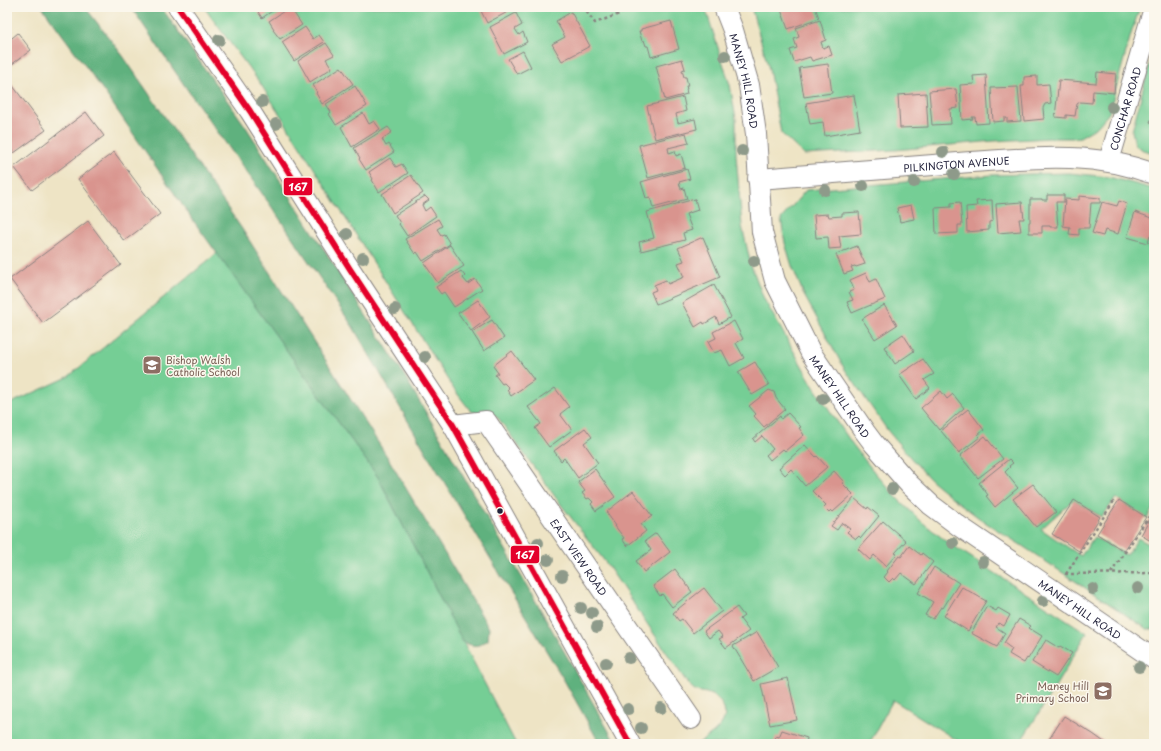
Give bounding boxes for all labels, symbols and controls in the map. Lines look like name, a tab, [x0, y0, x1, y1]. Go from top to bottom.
street label: MANEY HILL ROAD	[727, 31, 763, 129]
street label: CONCHAR ROAD	[1105, 65, 1144, 152]
street label: PILKINGTON AVENUE	[903, 152, 1010, 175]
line badge: 167	[283, 177, 313, 196]
text: 167	[289, 178, 308, 195]
place label: Bishop Walsh Catholic School	[166, 352, 240, 379]
street label: MANEY HILL ROAD	[807, 352, 874, 441]
school or university icon: Bishop Walsh Catholic School	[141, 354, 163, 376]
unlabelled marker	[495, 506, 505, 516]
street label: EAST VIEW ROAD	[547, 515, 611, 598]
line badge: 167	[510, 545, 540, 564]
text: 167	[516, 546, 535, 563]
street label: MANEY HILL ROAD	[1036, 575, 1125, 642]
place label: Maney Hill Primary School	[1015, 678, 1089, 705]
school or university icon: Maney Hill Primary School	[1092, 680, 1114, 702]

